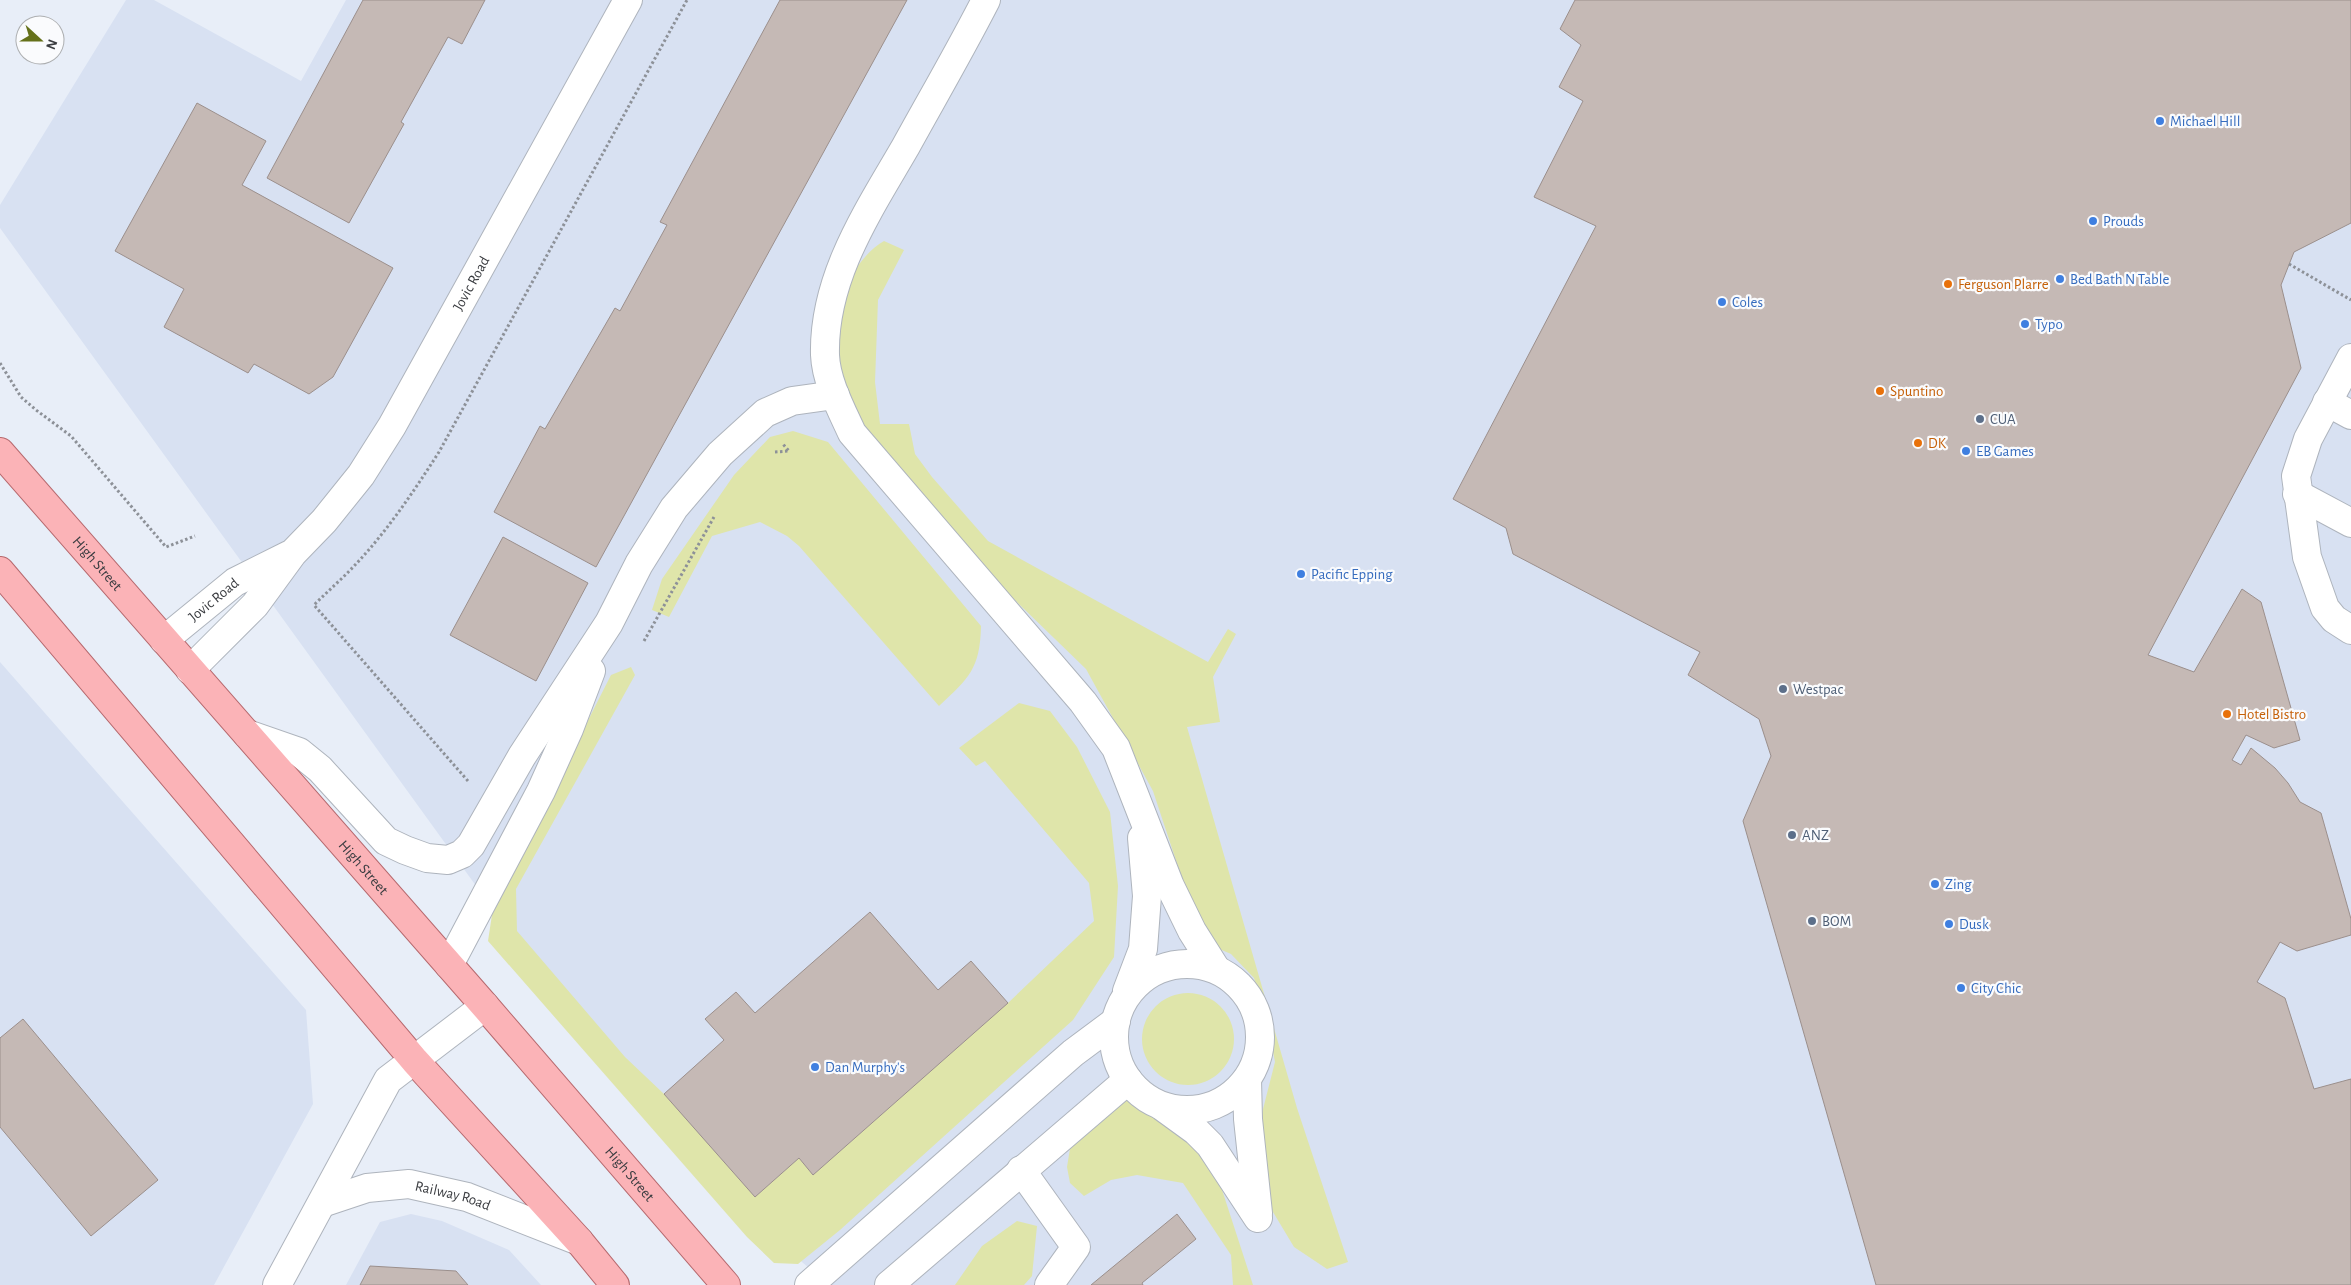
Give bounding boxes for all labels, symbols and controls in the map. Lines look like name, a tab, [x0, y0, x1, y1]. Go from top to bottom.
north arrow	[15, 15, 65, 65]
text: N	[43, 37, 59, 51]
place label: Michael Hill	[2170, 114, 2240, 129]
marker: Michael Hill	[2154, 115, 2166, 127]
place label: Prouds	[2103, 214, 2144, 229]
marker: Prouds	[2087, 215, 2099, 227]
street label: Jovic Road	[450, 253, 492, 313]
place label: Bed Bath N Table	[2070, 272, 2170, 287]
marker: Bed Bath N Table	[2054, 273, 2066, 285]
place label: Ferguson Plarre	[1958, 277, 2049, 292]
marker: Ferguson Plarre	[1942, 278, 1954, 290]
place label: Coles	[1732, 295, 1763, 310]
marker: Coles	[1716, 296, 1728, 308]
place label: Typo	[2035, 317, 2063, 332]
marker: Typo	[2019, 318, 2031, 330]
place label: Spuntino	[1890, 384, 1943, 399]
marker: Spuntino	[1874, 385, 1886, 397]
place label: CUA	[1990, 412, 2016, 427]
marker: CUA	[1974, 413, 1986, 425]
place label: DK	[1928, 436, 1947, 451]
marker: DK	[1912, 437, 1924, 449]
place label: EB Games	[1976, 444, 2034, 459]
marker: EB Games	[1960, 445, 1972, 457]
street label: High Street	[70, 533, 125, 594]
place label: Pacific Epping	[1311, 567, 1393, 582]
marker: Pacific Epping	[1295, 568, 1307, 580]
street label: Jovic Road	[186, 575, 242, 624]
place label: Westpac	[1793, 682, 1844, 697]
marker: Westpac	[1777, 683, 1789, 695]
place label: Hotel Bistro	[2237, 707, 2306, 722]
marker: Hotel Bistro	[2221, 708, 2233, 720]
place label: ANZ	[1802, 828, 1829, 843]
marker: ANZ	[1786, 829, 1798, 841]
street label: High Street	[336, 837, 391, 898]
place label: Zing	[1945, 877, 1972, 892]
marker: Zing	[1929, 878, 1941, 890]
place label: BOM	[1822, 914, 1851, 929]
marker: BOM	[1806, 915, 1818, 927]
place label: Dusk	[1959, 917, 1989, 932]
marker: Dusk	[1943, 918, 1955, 930]
place label: City Chic	[1971, 981, 2021, 996]
marker: City Chic	[1955, 982, 1967, 994]
place label: Dan Murphy's	[825, 1060, 905, 1075]
marker: Dan Murphy's	[809, 1061, 821, 1073]
street label: High Street	[602, 1144, 658, 1204]
street label: Railway Road	[414, 1178, 493, 1213]

